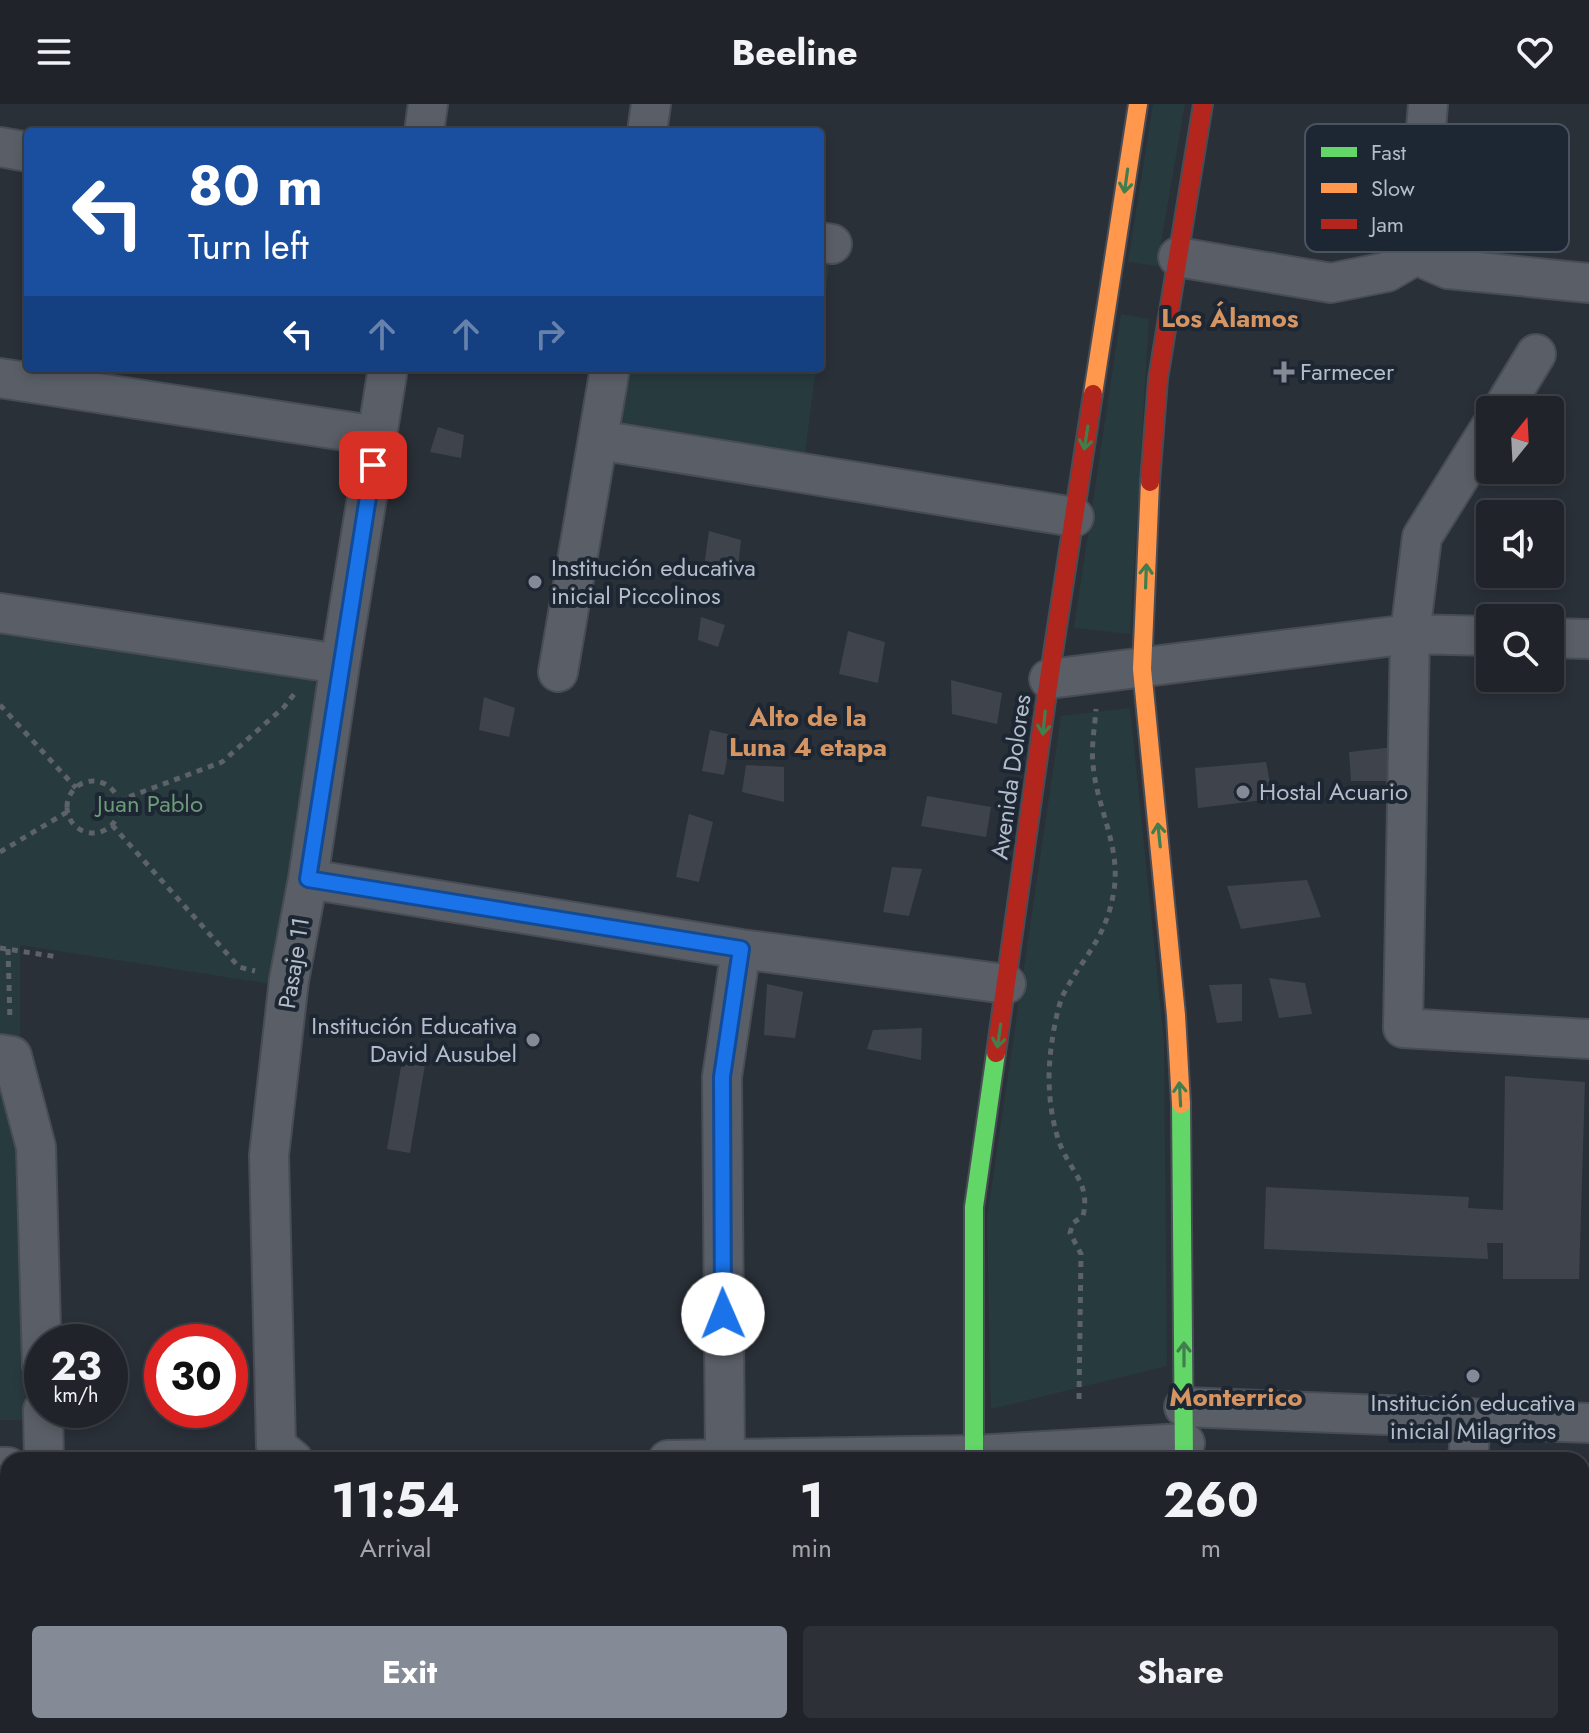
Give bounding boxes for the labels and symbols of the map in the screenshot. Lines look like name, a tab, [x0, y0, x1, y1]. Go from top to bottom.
legend	[1305, 124, 1569, 252]
text: Fast	[1371, 136, 1407, 168]
one-way arrow	[1118, 168, 1133, 193]
text: Slow	[1371, 172, 1415, 204]
text: Jam	[1368, 208, 1404, 240]
district label: Los Álamos	[1161, 299, 1299, 337]
place label: Farmecer	[1300, 354, 1395, 389]
marker: Farmecer	[1275, 363, 1293, 381]
north arrow	[1476, 396, 1564, 484]
one-way arrow	[1078, 425, 1093, 450]
pin	[339, 431, 407, 499]
place label: Institución educativa inicial Piccolinos	[551, 550, 756, 613]
one-way arrow	[1139, 563, 1154, 590]
marker: Institución educativa inicial Piccolinos	[526, 573, 544, 591]
street label: Avenida Dolores	[982, 692, 1039, 862]
district label: Alto de la Luna 4 etapa	[729, 698, 887, 766]
one-way arrow	[1036, 709, 1051, 736]
place label: Hostal Acuario	[1259, 774, 1408, 809]
marker: Hostal Acuario	[1234, 783, 1252, 801]
park label: Juan Pablo	[94, 786, 203, 821]
one-way arrow	[1151, 822, 1166, 849]
street label: Pasaje 11	[269, 915, 318, 1011]
place label: Institución Educativa David Ausubel	[311, 1008, 517, 1071]
one-way arrow	[991, 1022, 1006, 1048]
marker: Institución Educativa David Ausubel	[524, 1031, 542, 1049]
one-way arrow	[1172, 1081, 1187, 1108]
position arrow	[681, 1272, 765, 1356]
speed limit sign: 30	[144, 1324, 248, 1428]
one-way arrow	[1176, 1341, 1191, 1368]
marker: Institución educativa inicial Milagritos	[1464, 1367, 1482, 1385]
district label: Monterrico	[1169, 1378, 1303, 1416]
place label: Institución educativa inicial Milagritos	[1371, 1385, 1575, 1448]

